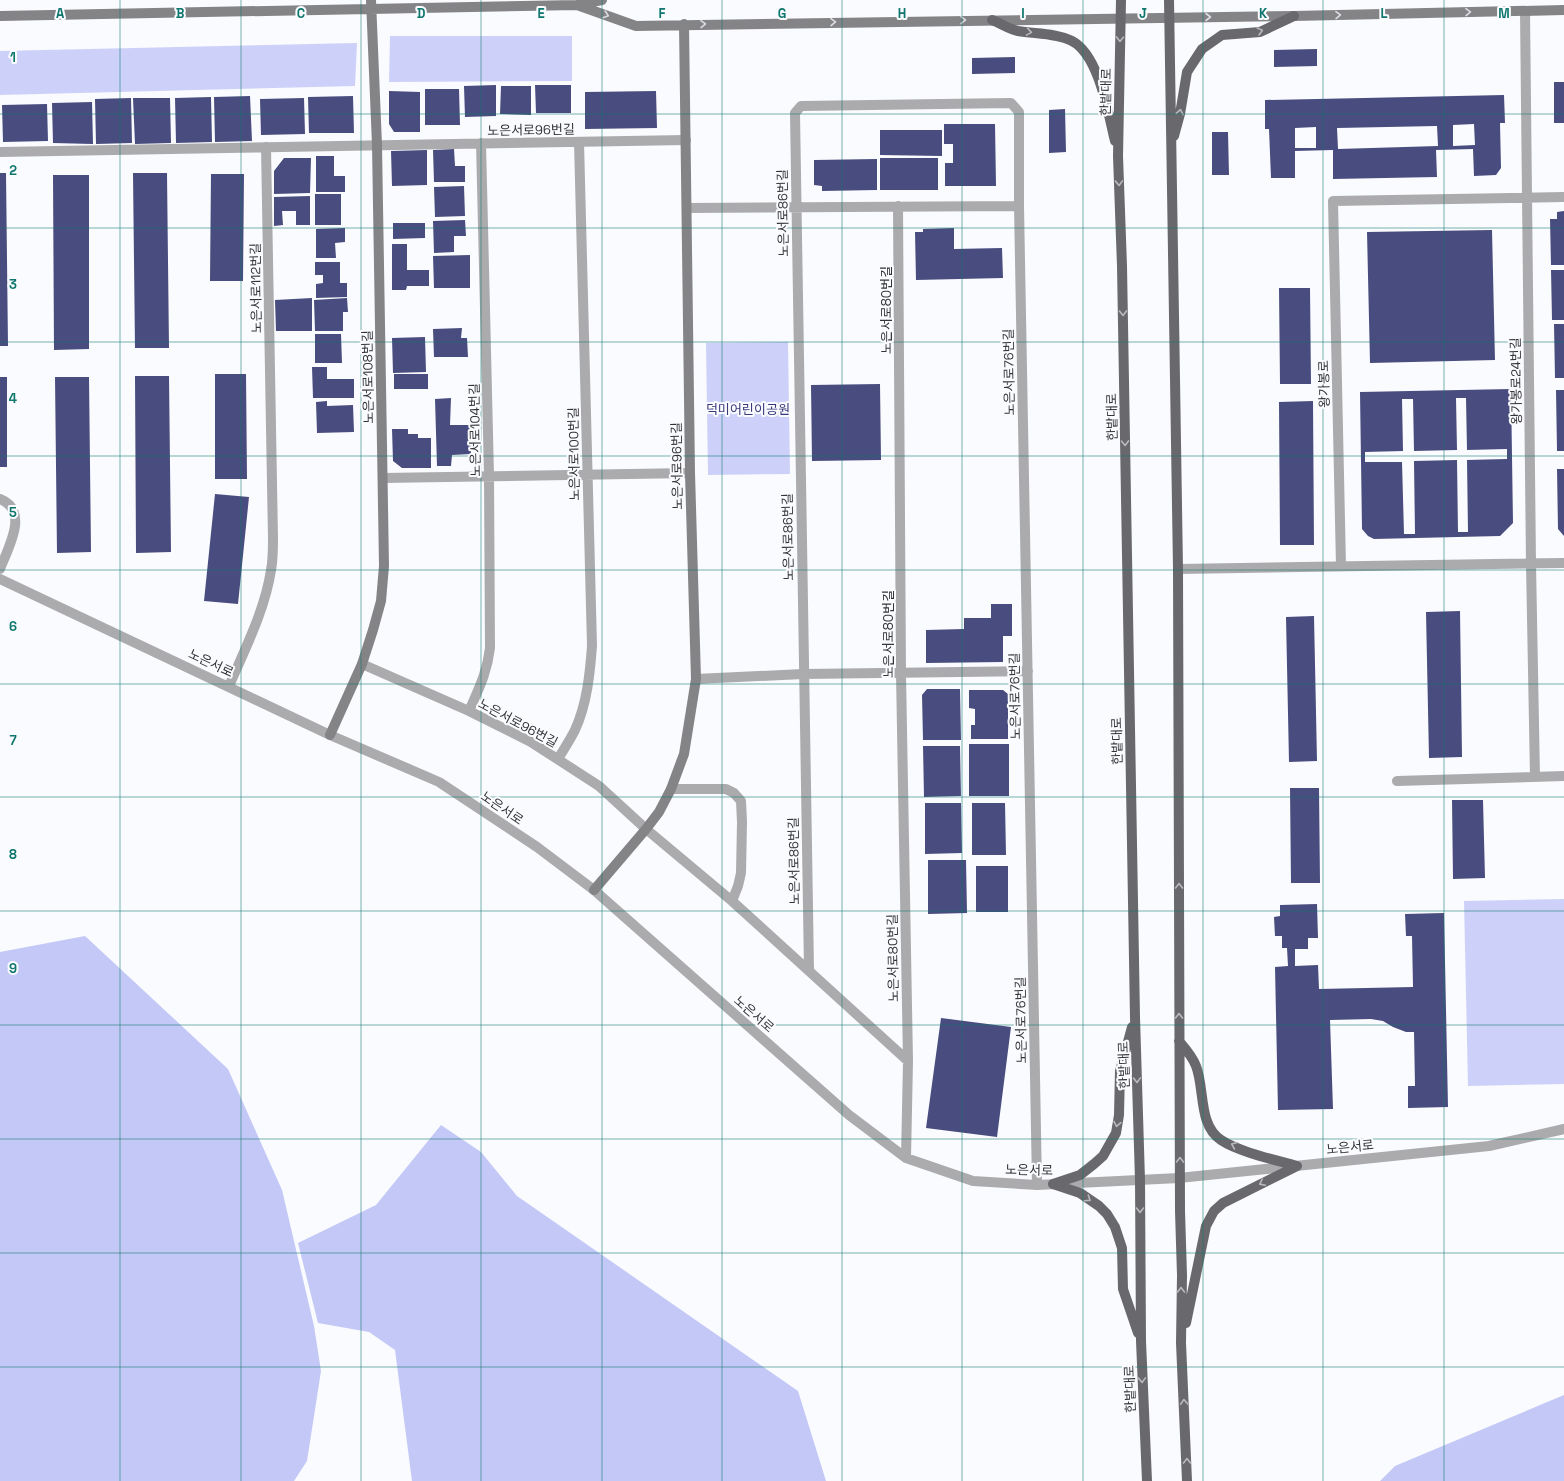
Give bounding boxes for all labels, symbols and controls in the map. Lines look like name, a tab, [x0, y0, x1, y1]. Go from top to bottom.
text: A	[56, 5, 65, 22]
text: B	[176, 5, 185, 22]
text: C	[297, 5, 305, 22]
text: D	[417, 5, 426, 22]
text: E	[537, 5, 545, 22]
text: F	[659, 5, 666, 22]
text: G	[778, 5, 786, 22]
text: H	[898, 5, 906, 22]
text: I	[1021, 5, 1025, 22]
text: J	[1139, 5, 1147, 22]
text: K	[1259, 5, 1268, 22]
text: L	[1380, 5, 1388, 22]
text: M	[1498, 5, 1510, 22]
one-way arrow	[1465, 8, 1471, 16]
one-way arrow	[603, 11, 610, 19]
one-way arrow	[1335, 11, 1341, 19]
one-way arrow	[1205, 13, 1211, 21]
one-way arrow	[960, 16, 966, 24]
one-way arrow	[830, 18, 836, 26]
one-way arrow	[700, 19, 706, 28]
one-way arrow	[1256, 27, 1263, 35]
one-way arrow	[1026, 28, 1032, 36]
one-way arrow	[1116, 36, 1124, 42]
text: 1	[10, 49, 16, 66]
street label: 한밭대로	[1097, 68, 1115, 116]
one-way arrow	[1175, 109, 1184, 115]
street label: 노은서로96번길	[487, 121, 575, 139]
text: 2	[9, 162, 17, 179]
street label: 노은서로86번길	[774, 169, 792, 257]
one-way arrow	[1115, 180, 1124, 186]
street label: 노은서로112번길	[247, 243, 265, 333]
street label: 노은서로80번길	[878, 266, 895, 354]
text: 3	[9, 276, 17, 293]
one-way arrow	[1119, 310, 1127, 316]
street label: 노은서로76번길	[1000, 328, 1018, 416]
street label: 노은서로108번길	[359, 330, 377, 424]
street label: 왕가봉로24번길	[1507, 337, 1525, 425]
street label: 왕가봉로	[1315, 360, 1333, 408]
street label: 노은서로104번길	[466, 383, 484, 477]
text: 4	[9, 390, 17, 407]
street label: 한밭대로	[1103, 393, 1121, 441]
park label: 덕미어린이공원	[706, 401, 790, 418]
street label: 노은서로100번길	[565, 407, 583, 501]
street label: 노은서로96번길	[668, 422, 686, 510]
one-way arrow	[1121, 440, 1129, 446]
street label: 노은서로86번길	[779, 493, 797, 581]
text: 5	[9, 504, 17, 521]
street label: 노은서로80번길	[880, 590, 897, 678]
text: 6	[9, 618, 17, 635]
street label: 노은서로	[186, 645, 236, 681]
street label: 노은서로76번길	[1006, 652, 1024, 740]
street label: 노은서로96번길	[475, 695, 561, 751]
street label: 한밭대로	[1108, 717, 1126, 765]
text: 7	[9, 732, 17, 749]
street label: 노은서로	[477, 788, 527, 828]
street label: 노은서로86번길	[785, 817, 803, 905]
text: 8	[9, 846, 17, 863]
one-way arrow	[1175, 883, 1183, 889]
street label: 노은서로80번길	[884, 914, 902, 1002]
text: 9	[9, 960, 17, 977]
street label: 노은서로76번길	[1012, 976, 1030, 1064]
street label: 노은서로	[730, 992, 778, 1036]
one-way arrow	[1175, 1013, 1183, 1019]
street label: 한밭대로	[1115, 1041, 1133, 1089]
one-way arrow	[1133, 1077, 1141, 1083]
one-way arrow	[1114, 1121, 1122, 1127]
street label: 노은서로	[1325, 1136, 1375, 1158]
one-way arrow	[1230, 1142, 1237, 1150]
one-way arrow	[1175, 1157, 1184, 1163]
street label: 노은서로	[1005, 1161, 1053, 1179]
one-way arrow	[1259, 1178, 1267, 1186]
one-way arrow	[1084, 1194, 1091, 1201]
one-way arrow	[1136, 1207, 1144, 1213]
one-way arrow	[1177, 1287, 1186, 1293]
street label: 한밭대로	[1121, 1365, 1139, 1413]
one-way arrow	[1138, 1377, 1147, 1383]
one-way arrow	[1180, 1399, 1189, 1405]
one-way arrow	[1182, 1458, 1191, 1464]

